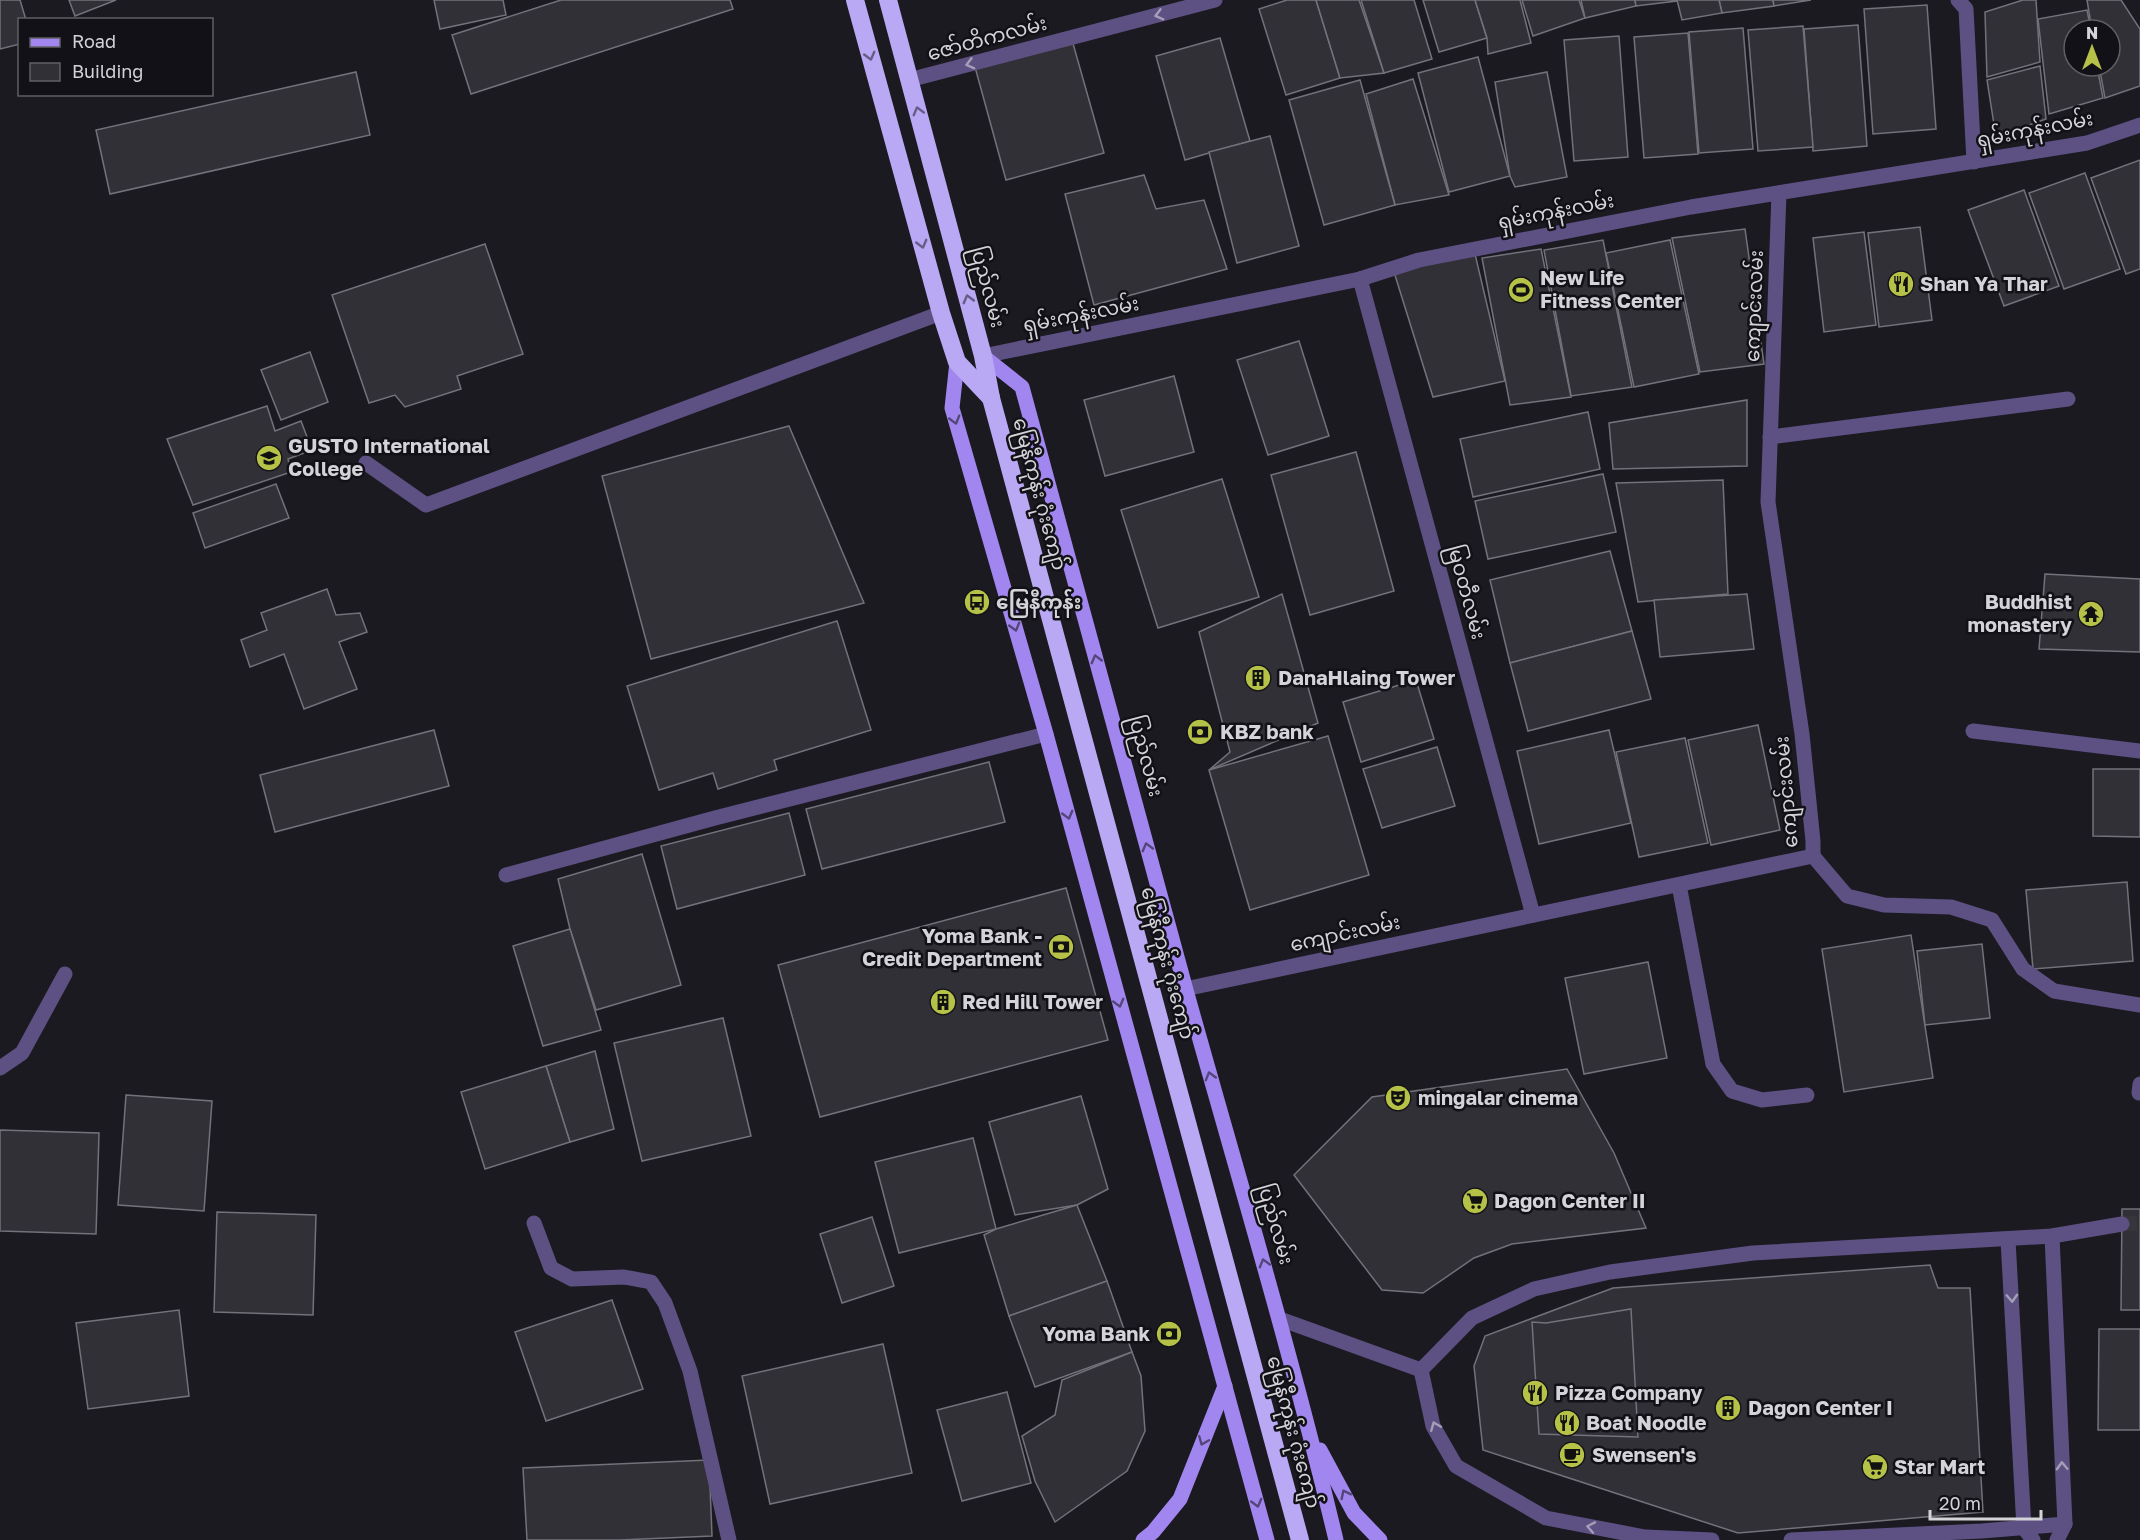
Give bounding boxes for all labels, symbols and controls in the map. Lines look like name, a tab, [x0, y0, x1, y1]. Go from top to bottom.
one-way arrow	[1154, 7, 1164, 20]
street label: ဇော်တိကလမ်း	[924, 9, 1049, 65]
legend	[18, 18, 213, 96]
north arrow	[2062, 18, 2122, 78]
text: N	[2086, 23, 2098, 43]
text: Road	[72, 30, 116, 52]
one-way arrow	[863, 51, 876, 61]
one-way arrow	[965, 57, 976, 69]
text: Building	[72, 60, 143, 82]
street label: ရှမ်းကုန်းလမ်း	[1975, 104, 2096, 157]
one-way arrow	[912, 106, 925, 116]
street label: ရှမ်းကုန်းလမ်း	[1496, 186, 1617, 239]
one-way arrow	[915, 239, 927, 249]
street label: ပြည်လမ်း	[962, 243, 1012, 331]
street label: ကျောင်းလမ်း	[1738, 250, 1772, 363]
place label: New Life Fitness Center	[1540, 265, 1683, 312]
restaurant icon: Shan Ya Thar	[1886, 269, 1916, 299]
place label: Shan Ya Thar	[1920, 271, 2048, 295]
sports icon: New Life Fitness Center	[1506, 275, 1536, 305]
street label: ရှမ်းကုန်းလမ်း	[1021, 289, 1142, 342]
one-way arrow	[963, 294, 975, 305]
one-way arrow	[948, 415, 961, 425]
street label: မြေနီကုန်း ဂုံးကျော်	[1003, 415, 1074, 574]
place label: GUSTO International College	[288, 433, 490, 480]
school or university icon: GUSTO International College	[254, 443, 284, 473]
street label: မြဝတီလမ်း	[1439, 542, 1493, 643]
bus stop icon: မြေနီကုန်း	[962, 587, 992, 617]
place label: မြေနီကုန်း	[996, 589, 1082, 618]
place label: Buddhist monastery	[1968, 589, 2072, 636]
temple icon: Buddhist monastery	[2076, 599, 2106, 629]
one-way arrow	[1008, 622, 1020, 632]
one-way arrow	[1091, 654, 1103, 665]
building icon: DanaHlaing Tower	[1243, 663, 1273, 693]
place label: DanaHlaing Tower	[1278, 665, 1456, 689]
street label: ပြည်လမ်း	[1120, 712, 1170, 800]
bank icon: KBZ bank	[1185, 717, 1215, 747]
place label: KBZ bank	[1220, 719, 1314, 743]
street label: ကျောင်းလမ်း	[1767, 735, 1807, 849]
one-way arrow	[1061, 809, 1073, 820]
one-way arrow	[1142, 843, 1154, 853]
street label: မြေနီကုန်း ဂုံးကျော်	[1131, 884, 1202, 1043]
street label: ကျောင်းလမ်း	[1287, 908, 1403, 960]
place label: Yoma Bank - Credit Department	[862, 923, 1042, 970]
bank icon: Yoma Bank - Credit Department	[1046, 932, 1076, 962]
building icon: Red Hill Tower	[928, 987, 958, 1017]
place label: Red Hill Tower	[962, 989, 1103, 1013]
one-way arrow	[1112, 998, 1125, 1008]
one-way arrow	[1205, 1071, 1217, 1082]
theatre icon: mingalar cinema	[1383, 1083, 1413, 1113]
place label: mingalar cinema	[1418, 1085, 1578, 1109]
street label: ပြည်လမ်း	[1249, 1180, 1301, 1268]
supermarket icon: Dagon Center II	[1460, 1186, 1490, 1216]
place label: Dagon Center II	[1494, 1188, 1646, 1212]
one-way arrow	[1259, 1258, 1271, 1269]
one-way arrow	[2005, 1294, 2018, 1303]
bank icon: Yoma Bank	[1154, 1319, 1184, 1349]
place label: Yoma Bank	[1042, 1321, 1150, 1345]
street label: မြေနီကုန်း ဂုံးကျော်	[1257, 1353, 1328, 1512]
restaurant icon: Pizza Company	[1520, 1378, 1550, 1408]
place label: Pizza Company	[1555, 1380, 1702, 1404]
building icon: Dagon Center I	[1713, 1393, 1743, 1423]
place label: Dagon Center I	[1748, 1395, 1893, 1419]
restaurant icon: Boat Noodle	[1552, 1408, 1582, 1438]
place label: Boat Noodle	[1586, 1410, 1707, 1434]
one-way arrow	[1430, 1422, 1442, 1433]
one-way arrow	[1198, 1434, 1210, 1445]
cafe icon: Swensen's	[1557, 1440, 1587, 1470]
place label: Swensen's	[1592, 1442, 1697, 1466]
supermarket icon: Star Mart	[1860, 1452, 1890, 1482]
place label: Star Mart	[1894, 1454, 1985, 1478]
one-way arrow	[2056, 1461, 2069, 1470]
scale bar	[1930, 1483, 2041, 1521]
one-way arrow	[1341, 1490, 1352, 1500]
text: 20 m	[1939, 1492, 1981, 1514]
one-way arrow	[1250, 1498, 1262, 1508]
one-way arrow	[1587, 1521, 1597, 1534]

